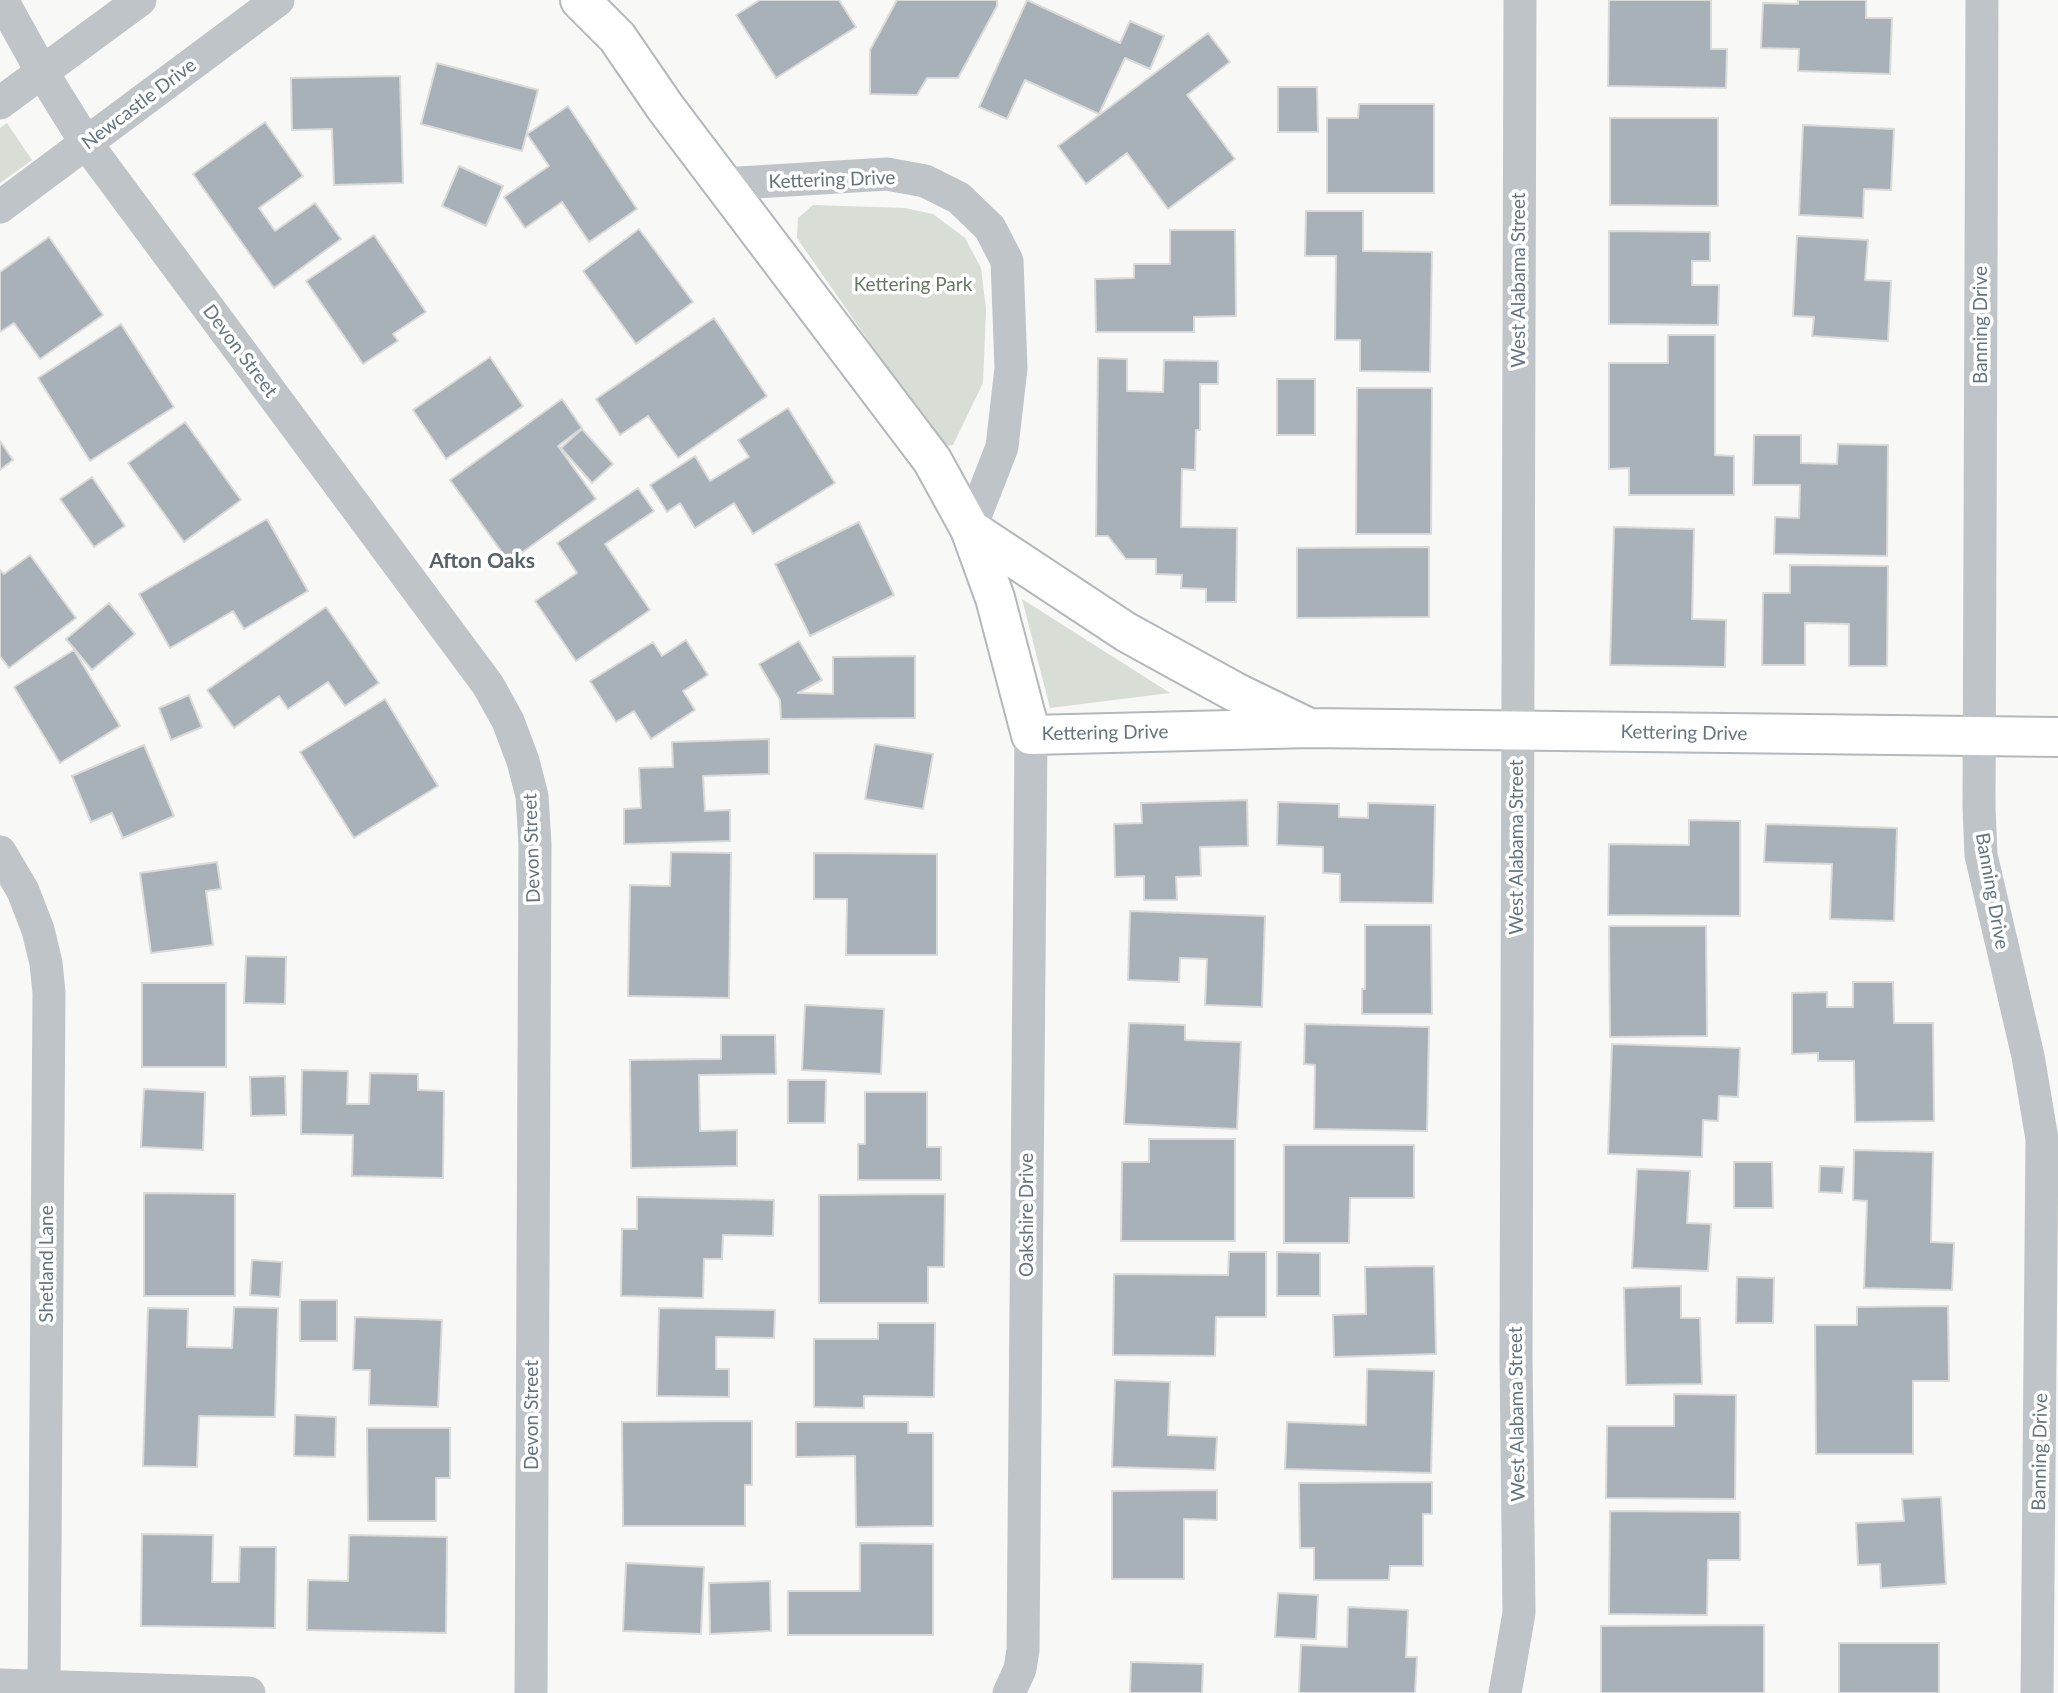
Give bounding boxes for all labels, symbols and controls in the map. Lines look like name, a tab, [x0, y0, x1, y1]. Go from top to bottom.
street label: Newcastle Drive	[77, 54, 201, 154]
street label: Kettering Drive	[768, 166, 896, 194]
street label: West Alabama Street	[1508, 192, 1530, 368]
street label: Banning Drive	[1970, 266, 1992, 384]
park label: Kettering Park	[854, 274, 972, 296]
street label: Devon Street	[198, 300, 282, 402]
district label: Afton Oaks	[429, 548, 535, 574]
street label: Kettering Drive	[1041, 720, 1169, 746]
street label: Kettering Drive	[1620, 720, 1748, 746]
street label: West Alabama Street	[1506, 759, 1528, 935]
street label: Devon Street	[519, 793, 545, 903]
street label: Banning Drive	[1971, 831, 2013, 951]
street label: Oakshire Drive	[1016, 1153, 1038, 1277]
street label: Shetland Lane	[36, 1205, 58, 1323]
street label: West Alabama Street	[1504, 1326, 1530, 1502]
street label: Devon Street	[521, 1360, 543, 1470]
street label: Banning Drive	[2028, 1393, 2052, 1511]

